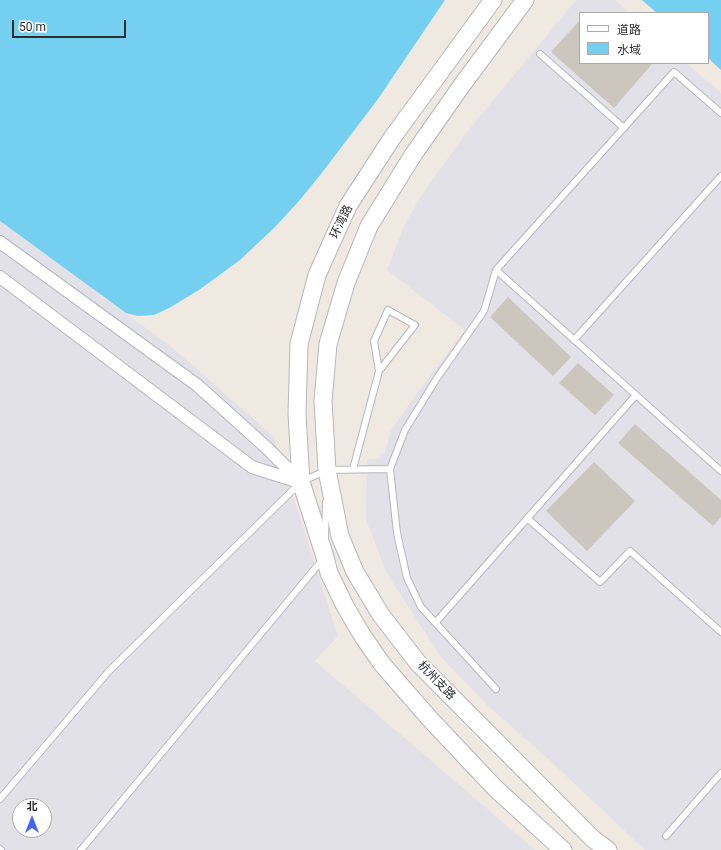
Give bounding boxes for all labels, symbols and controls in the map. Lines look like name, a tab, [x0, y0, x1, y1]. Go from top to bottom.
scale bar	[14, 12, 128, 38]
legend	[579, 12, 709, 64]
text: 50 m	[19, 20, 46, 34]
text: 道路	[617, 23, 641, 37]
text: 水域	[617, 43, 641, 57]
street label: 环湾路	[328, 203, 356, 241]
street label: 杭州支路	[414, 659, 458, 703]
north arrow	[12, 798, 52, 838]
text: 北	[27, 800, 38, 813]

